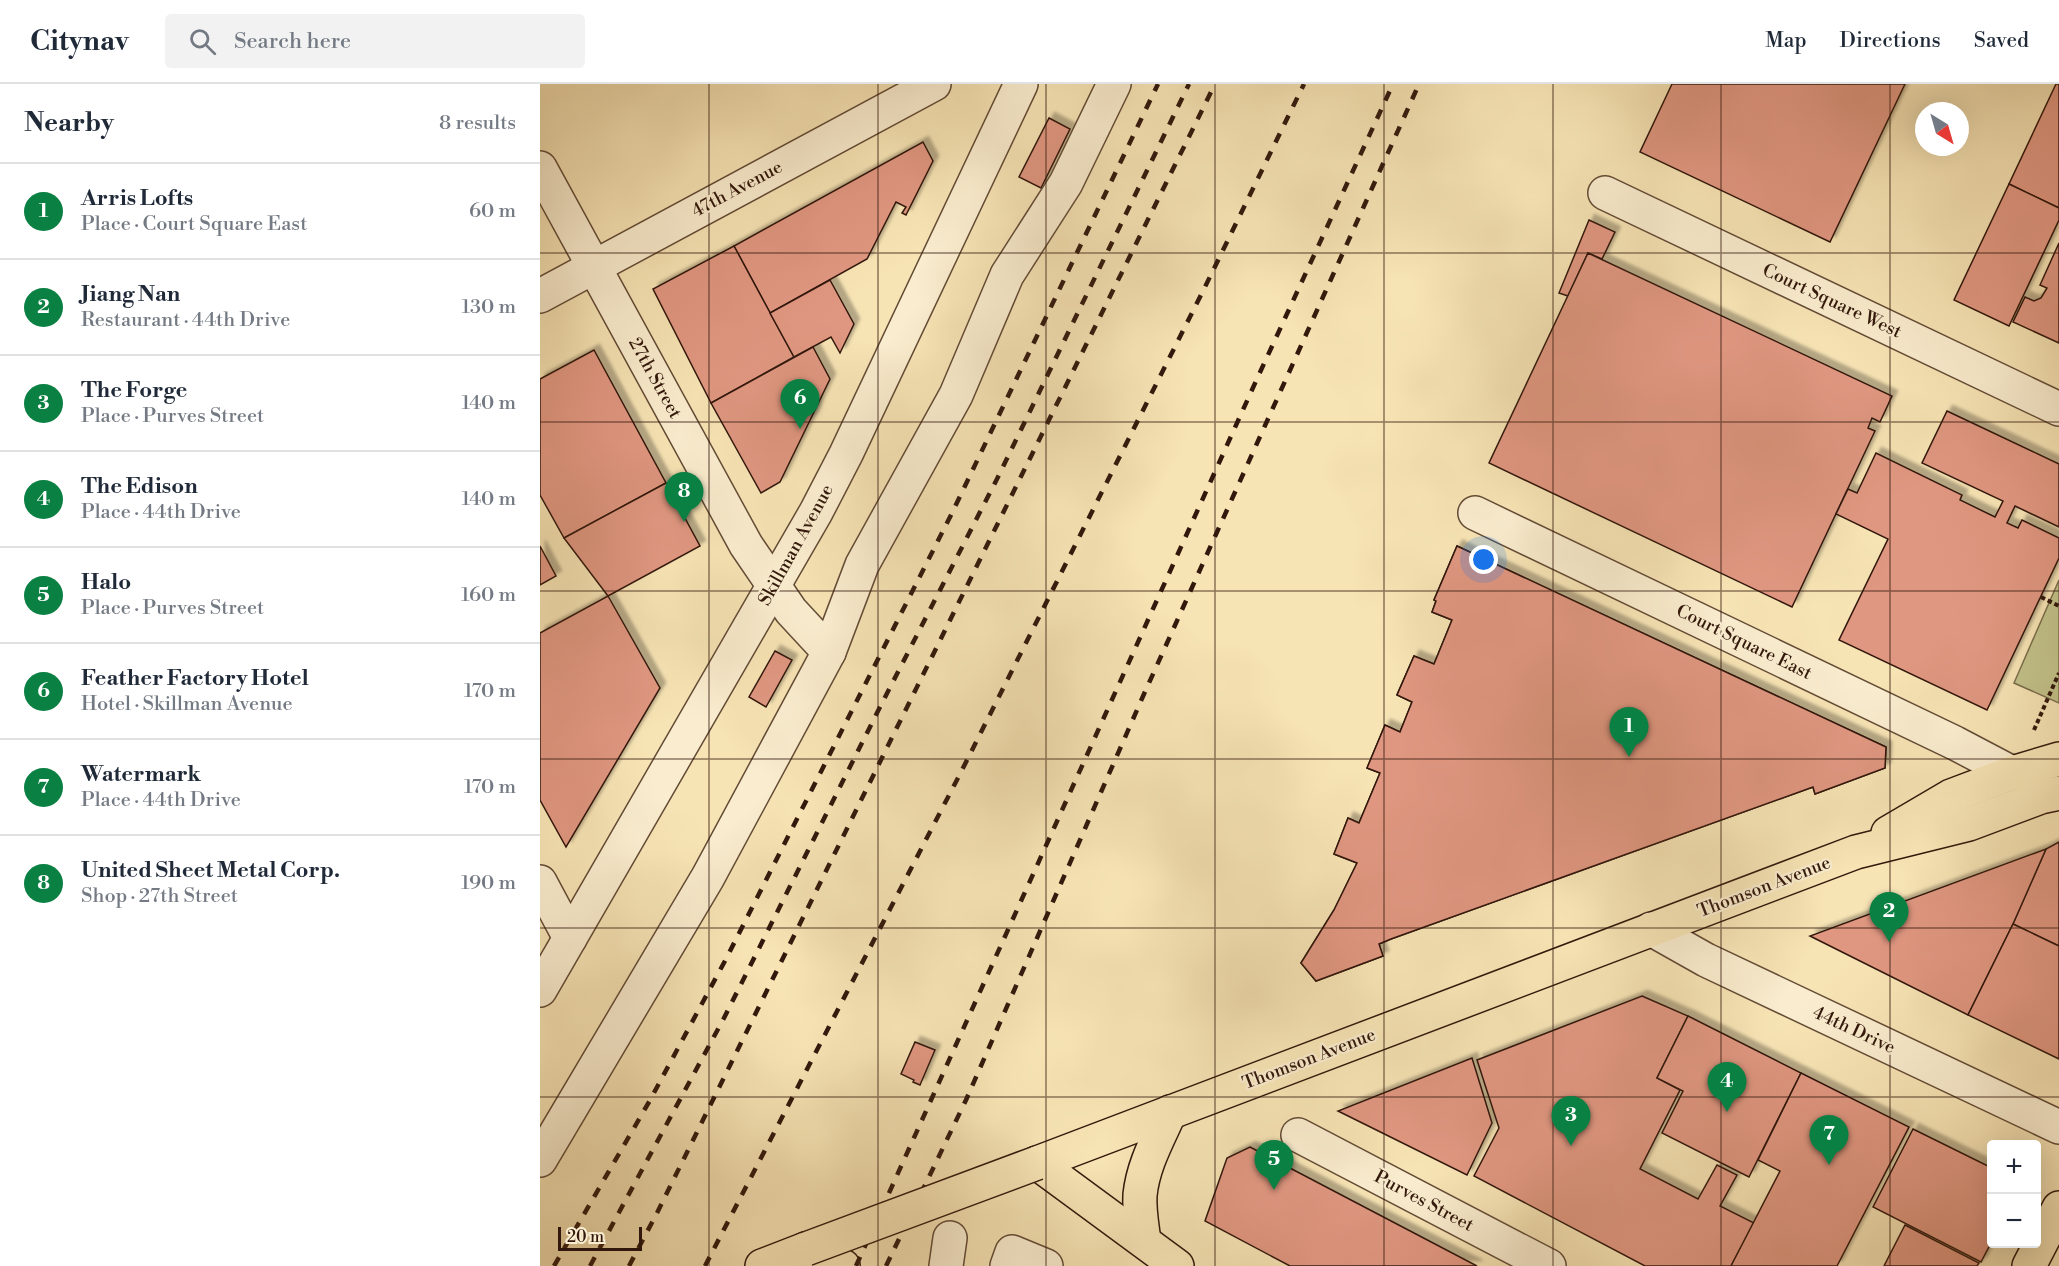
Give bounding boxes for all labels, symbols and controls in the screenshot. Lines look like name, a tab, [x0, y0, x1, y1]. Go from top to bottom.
search box	[165, 14, 585, 68]
text: Citynav	[30, 24, 129, 59]
icon: search	[186, 25, 219, 58]
text: Search here	[234, 28, 351, 55]
text: Map	[1765, 28, 1807, 54]
text: Directions	[1840, 28, 1941, 54]
text: Saved	[1974, 28, 2029, 54]
north arrow	[1915, 102, 1969, 156]
text: Nearby	[24, 107, 114, 139]
text: 8 results	[439, 111, 516, 136]
street label: 47th Avenue	[688, 156, 786, 222]
text: Arris Lofts	[81, 185, 193, 212]
text: 1	[39, 199, 48, 224]
text: 60 m	[469, 199, 516, 224]
text: Place · Court Square East	[81, 212, 307, 237]
street label: Court Square West	[1759, 259, 1906, 344]
text: Jiang Nan	[81, 281, 180, 308]
text: 2	[37, 295, 50, 320]
text: 130 m	[461, 295, 516, 320]
text: Restaurant · 44th Drive	[81, 308, 290, 333]
street label: 27th Street	[623, 333, 687, 423]
text: The Forge	[81, 377, 187, 404]
pin: 6	[780, 380, 820, 429]
text: 3	[37, 391, 50, 416]
text: 140 m	[461, 391, 516, 416]
text: Place · Purves Street	[81, 404, 264, 429]
pin: 8	[664, 472, 704, 522]
text: The Edison	[81, 473, 198, 500]
street label: Skillman Avenue	[753, 480, 839, 610]
text: 4	[37, 487, 50, 512]
text: 140 m	[461, 487, 516, 512]
text: Place · 44th Drive	[81, 500, 241, 525]
your location	[1469, 545, 1498, 574]
text: Halo	[81, 569, 131, 596]
text: 5	[37, 583, 50, 608]
text: 160 m	[461, 583, 516, 608]
text: Place · Purves Street	[81, 596, 264, 621]
street label: Court Square East	[1672, 599, 1816, 685]
text: Feather Factory Hotel	[81, 665, 309, 692]
text: 6	[37, 679, 50, 704]
text: 170 m	[464, 679, 516, 704]
text: Hotel · Skillman Avenue	[81, 692, 293, 717]
pin: 1	[1610, 708, 1648, 757]
text: Watermark	[81, 761, 201, 788]
text: 7	[38, 775, 49, 800]
text: 170 m	[464, 775, 516, 800]
text: Place · 44th Drive	[81, 788, 241, 813]
street label: Thomson Avenue	[1694, 851, 1834, 923]
text: United Sheet Metal Corp.	[81, 857, 340, 884]
text: 8	[37, 871, 50, 896]
text: 190 m	[461, 871, 516, 896]
text: Shop · 27th Street	[81, 884, 238, 909]
pin: 2	[1870, 892, 1908, 942]
street label: 44th Drive	[1809, 1001, 1899, 1059]
street label: Thomson Avenue	[1239, 1023, 1379, 1095]
pin: 4	[1708, 1062, 1746, 1112]
pin: 3	[1552, 1096, 1590, 1146]
pin: 7	[1810, 1116, 1848, 1165]
pin: 5	[1254, 1140, 1294, 1190]
map controls	[1987, 1140, 2041, 1248]
button: +	[1987, 1140, 2041, 1194]
street label: Purves Street	[1370, 1165, 1478, 1237]
button: −	[1987, 1194, 2041, 1248]
scale bar	[558, 1224, 642, 1252]
text: 20 m	[567, 1227, 604, 1247]

